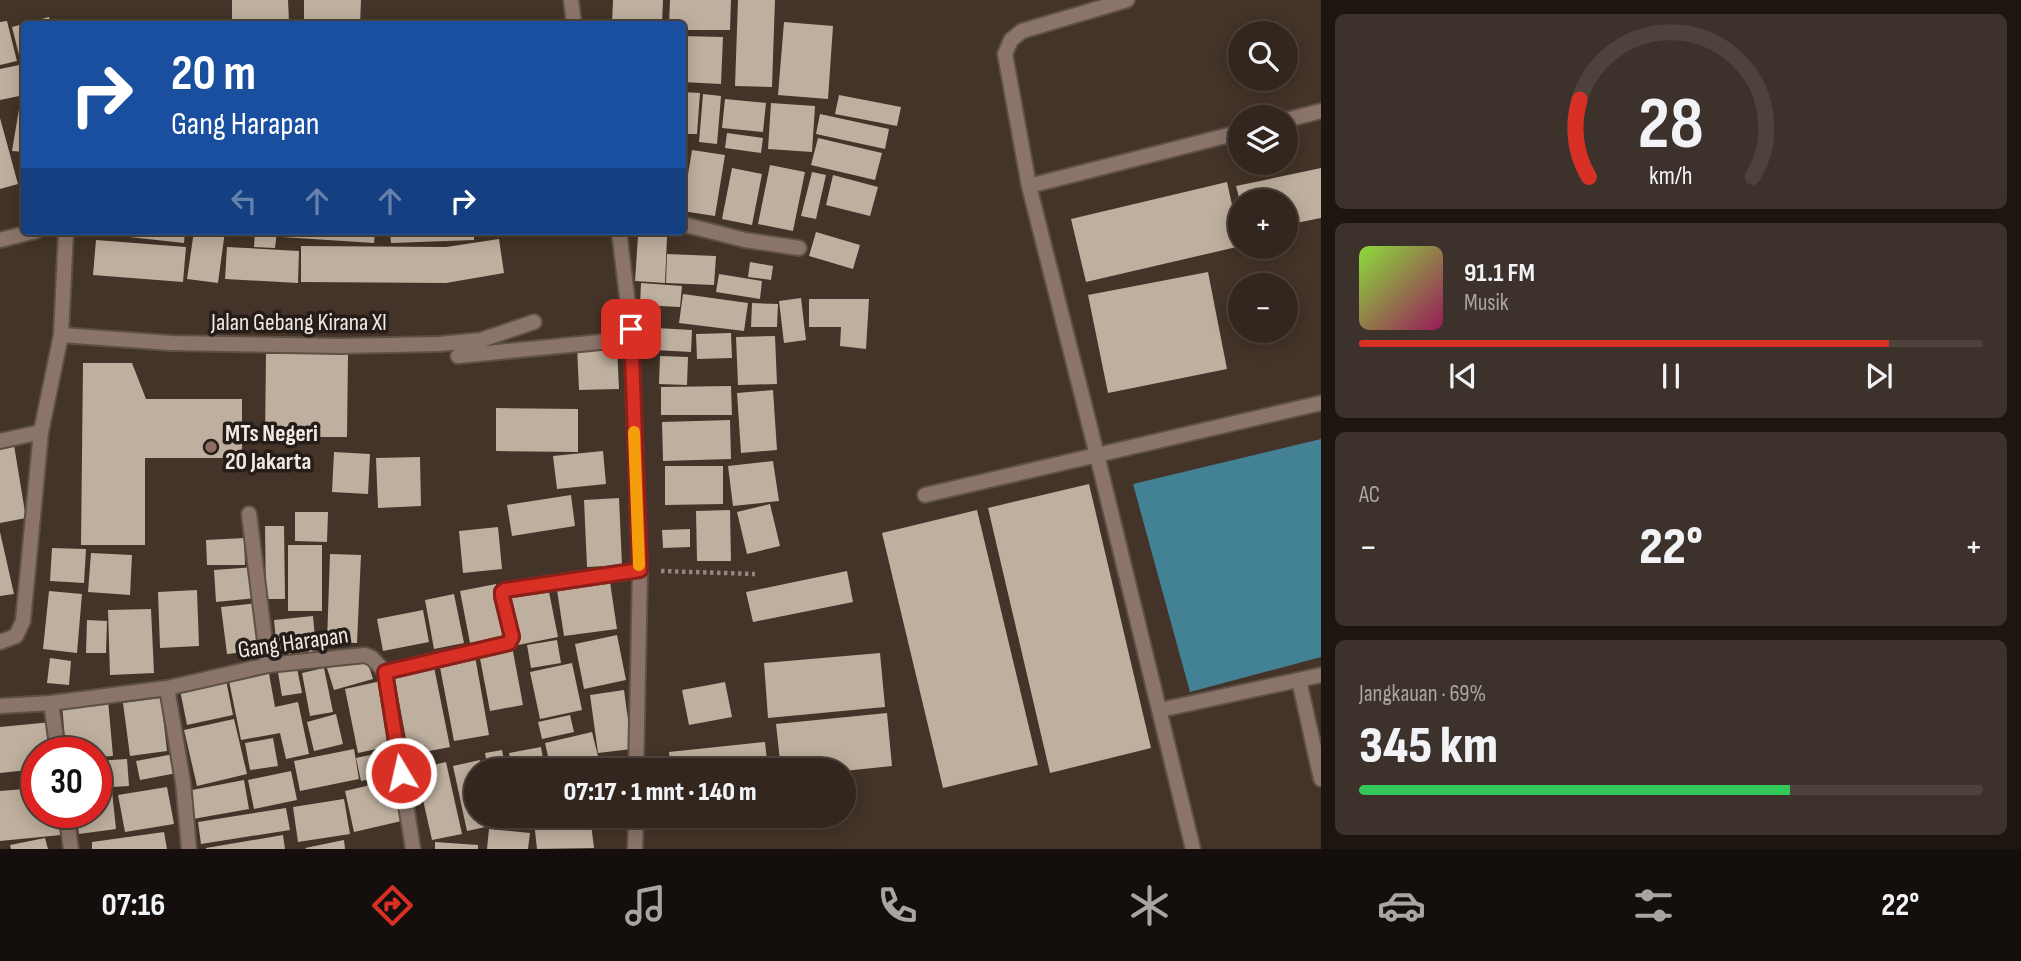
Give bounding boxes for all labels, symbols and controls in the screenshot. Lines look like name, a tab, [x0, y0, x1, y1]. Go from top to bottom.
map controls	[1228, 21, 1298, 343]
button: search	[1228, 21, 1298, 91]
text: 20 m	[171, 45, 256, 104]
icon: right	[56, 49, 147, 140]
text: 28	[1638, 82, 1704, 170]
text: Gang Harapan	[171, 105, 319, 144]
button: layers	[1228, 105, 1298, 175]
text: km/h	[1649, 161, 1693, 192]
icon: left	[225, 182, 263, 220]
icon: ahead	[298, 182, 336, 220]
icon: ahead	[371, 182, 409, 220]
icon: right	[444, 182, 482, 220]
button: +	[1228, 189, 1298, 259]
text: 91.1 FM	[1464, 258, 1535, 289]
button: −	[1228, 273, 1298, 343]
text: Musik	[1464, 289, 1509, 317]
pin	[601, 299, 661, 359]
street label: Jalan Gebang Kirana XI	[210, 308, 387, 337]
icon: arrive	[612, 310, 650, 348]
icon: previous	[1444, 357, 1482, 395]
icon: pause	[1652, 357, 1690, 395]
icon: next	[1860, 357, 1898, 395]
place label: MTs Negeri 20 Jakarta	[225, 419, 318, 476]
marker: MTs Negeri 20 Jakarta	[203, 439, 219, 455]
text: AC	[1359, 481, 1380, 509]
text: 22°	[1639, 516, 1703, 579]
text: −	[1359, 525, 1378, 570]
text: +	[1964, 525, 1983, 570]
street label: Gang Harapan	[236, 620, 350, 665]
text: Jangkauan · 69%	[1359, 680, 1486, 708]
text: 345 km	[1359, 715, 1498, 778]
position arrow	[364, 736, 438, 810]
speed limit sign: 30	[21, 737, 112, 828]
text: 07:17 · 1 mnt · 140 m	[564, 777, 756, 808]
icon: directions	[368, 881, 417, 930]
icon: music	[621, 881, 670, 930]
icon: phone	[873, 881, 922, 930]
icon: climate	[1125, 881, 1174, 930]
icon: car	[1377, 881, 1426, 930]
icon: filters	[1629, 881, 1678, 930]
text: 07:16	[102, 886, 165, 925]
text: 22°	[1881, 886, 1919, 925]

